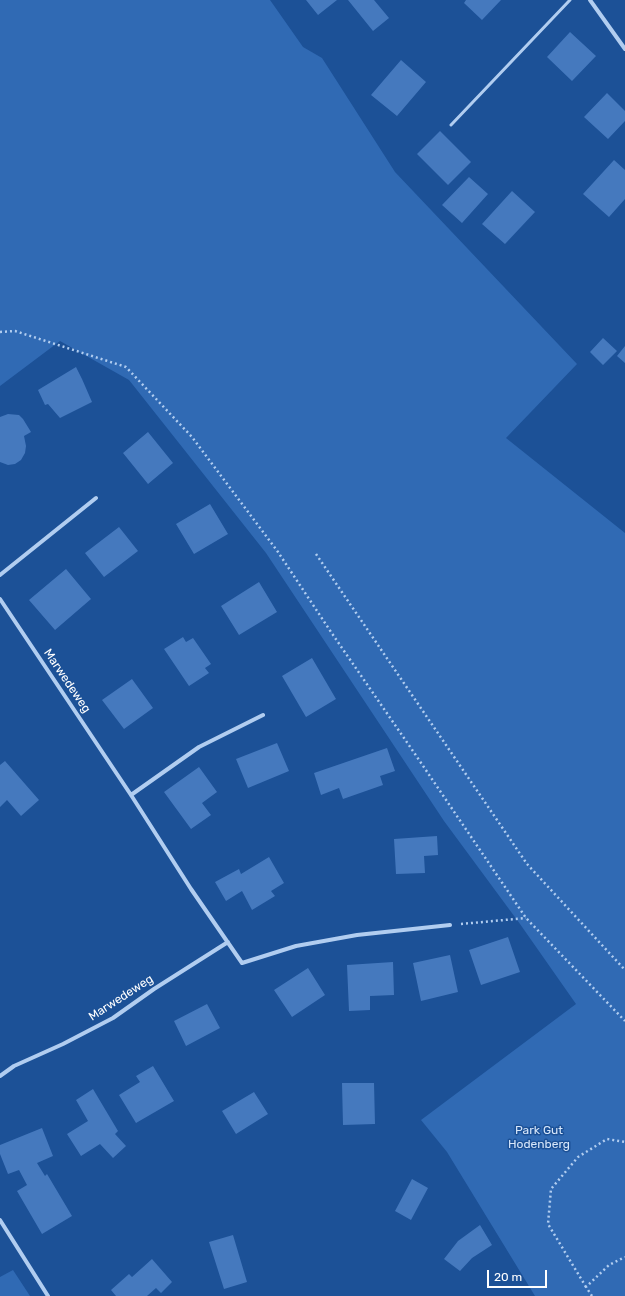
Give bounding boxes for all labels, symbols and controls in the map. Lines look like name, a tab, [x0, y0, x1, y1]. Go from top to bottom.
street label: Marwedeweg	[40, 646, 94, 716]
street label: Marwedeweg	[86, 972, 156, 1024]
park label: Park Gut Hodenberg	[508, 1124, 570, 1152]
scale bar	[489, 1262, 549, 1288]
text: 20 m	[494, 1270, 522, 1284]

